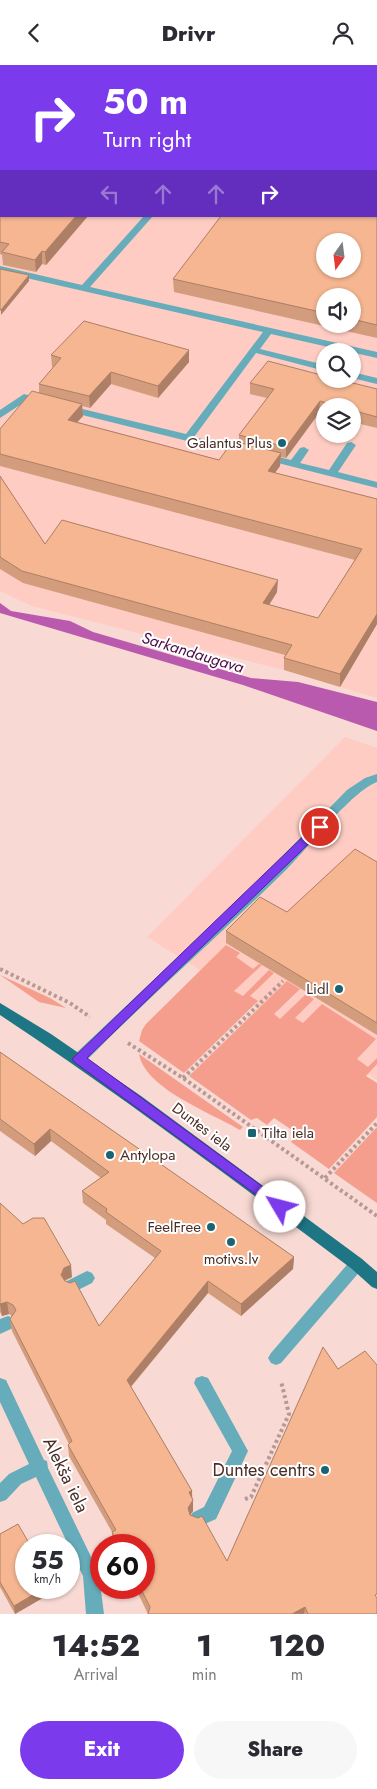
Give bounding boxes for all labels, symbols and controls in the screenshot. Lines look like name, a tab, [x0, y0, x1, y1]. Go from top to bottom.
text: Drivr	[162, 17, 215, 49]
icon: back	[20, 19, 48, 47]
icon: person	[329, 19, 357, 47]
text: 50 m	[103, 77, 188, 127]
icon: right	[20, 85, 85, 150]
text: Turn right	[103, 123, 191, 155]
icon: left	[96, 180, 124, 208]
icon: ahead	[149, 180, 177, 208]
icon: ahead	[202, 180, 230, 208]
icon: right	[255, 180, 283, 208]
north arrow	[316, 233, 361, 277]
map controls	[316, 233, 361, 443]
button: sound	[316, 288, 361, 333]
button: search	[316, 343, 361, 388]
button: layers	[316, 398, 361, 443]
place label: Galantus Plus	[187, 432, 272, 454]
marker: Galantus Plus	[276, 437, 288, 449]
water label: Sarkandaugava	[139, 626, 247, 679]
pin	[299, 806, 341, 848]
icon: arrive	[306, 813, 334, 841]
place label: Lidl	[306, 978, 329, 1000]
marker: Lidl	[333, 983, 345, 995]
street label: Duntes iela	[167, 1097, 237, 1157]
place label: Tilta iela	[262, 1122, 314, 1144]
marker: Tilta iela	[246, 1127, 258, 1139]
place label: Antylopa	[120, 1144, 175, 1166]
marker: Antylopa	[104, 1149, 116, 1161]
position arrow	[253, 1180, 305, 1232]
place label: FeelFree	[147, 1216, 201, 1238]
marker: FeelFree	[205, 1221, 217, 1233]
marker: motivs.lv	[225, 1236, 237, 1248]
place label: motivs.lv	[204, 1248, 259, 1270]
street label: Alekša iela	[37, 1433, 95, 1517]
place label: Duntes centrs	[213, 1457, 315, 1483]
marker: Duntes centrs	[319, 1464, 331, 1476]
speed limit sign: 60	[90, 1534, 155, 1599]
text: 55	[31, 1542, 64, 1578]
text: km/h	[34, 1570, 61, 1588]
text: 14:52	[52, 1624, 140, 1667]
text: 1	[196, 1624, 212, 1667]
text: 120	[269, 1624, 325, 1667]
text: Arrival	[74, 1663, 118, 1686]
text: min	[192, 1663, 217, 1686]
text: m	[291, 1663, 303, 1686]
button: Exit	[20, 1721, 184, 1779]
button: Share	[194, 1721, 357, 1779]

